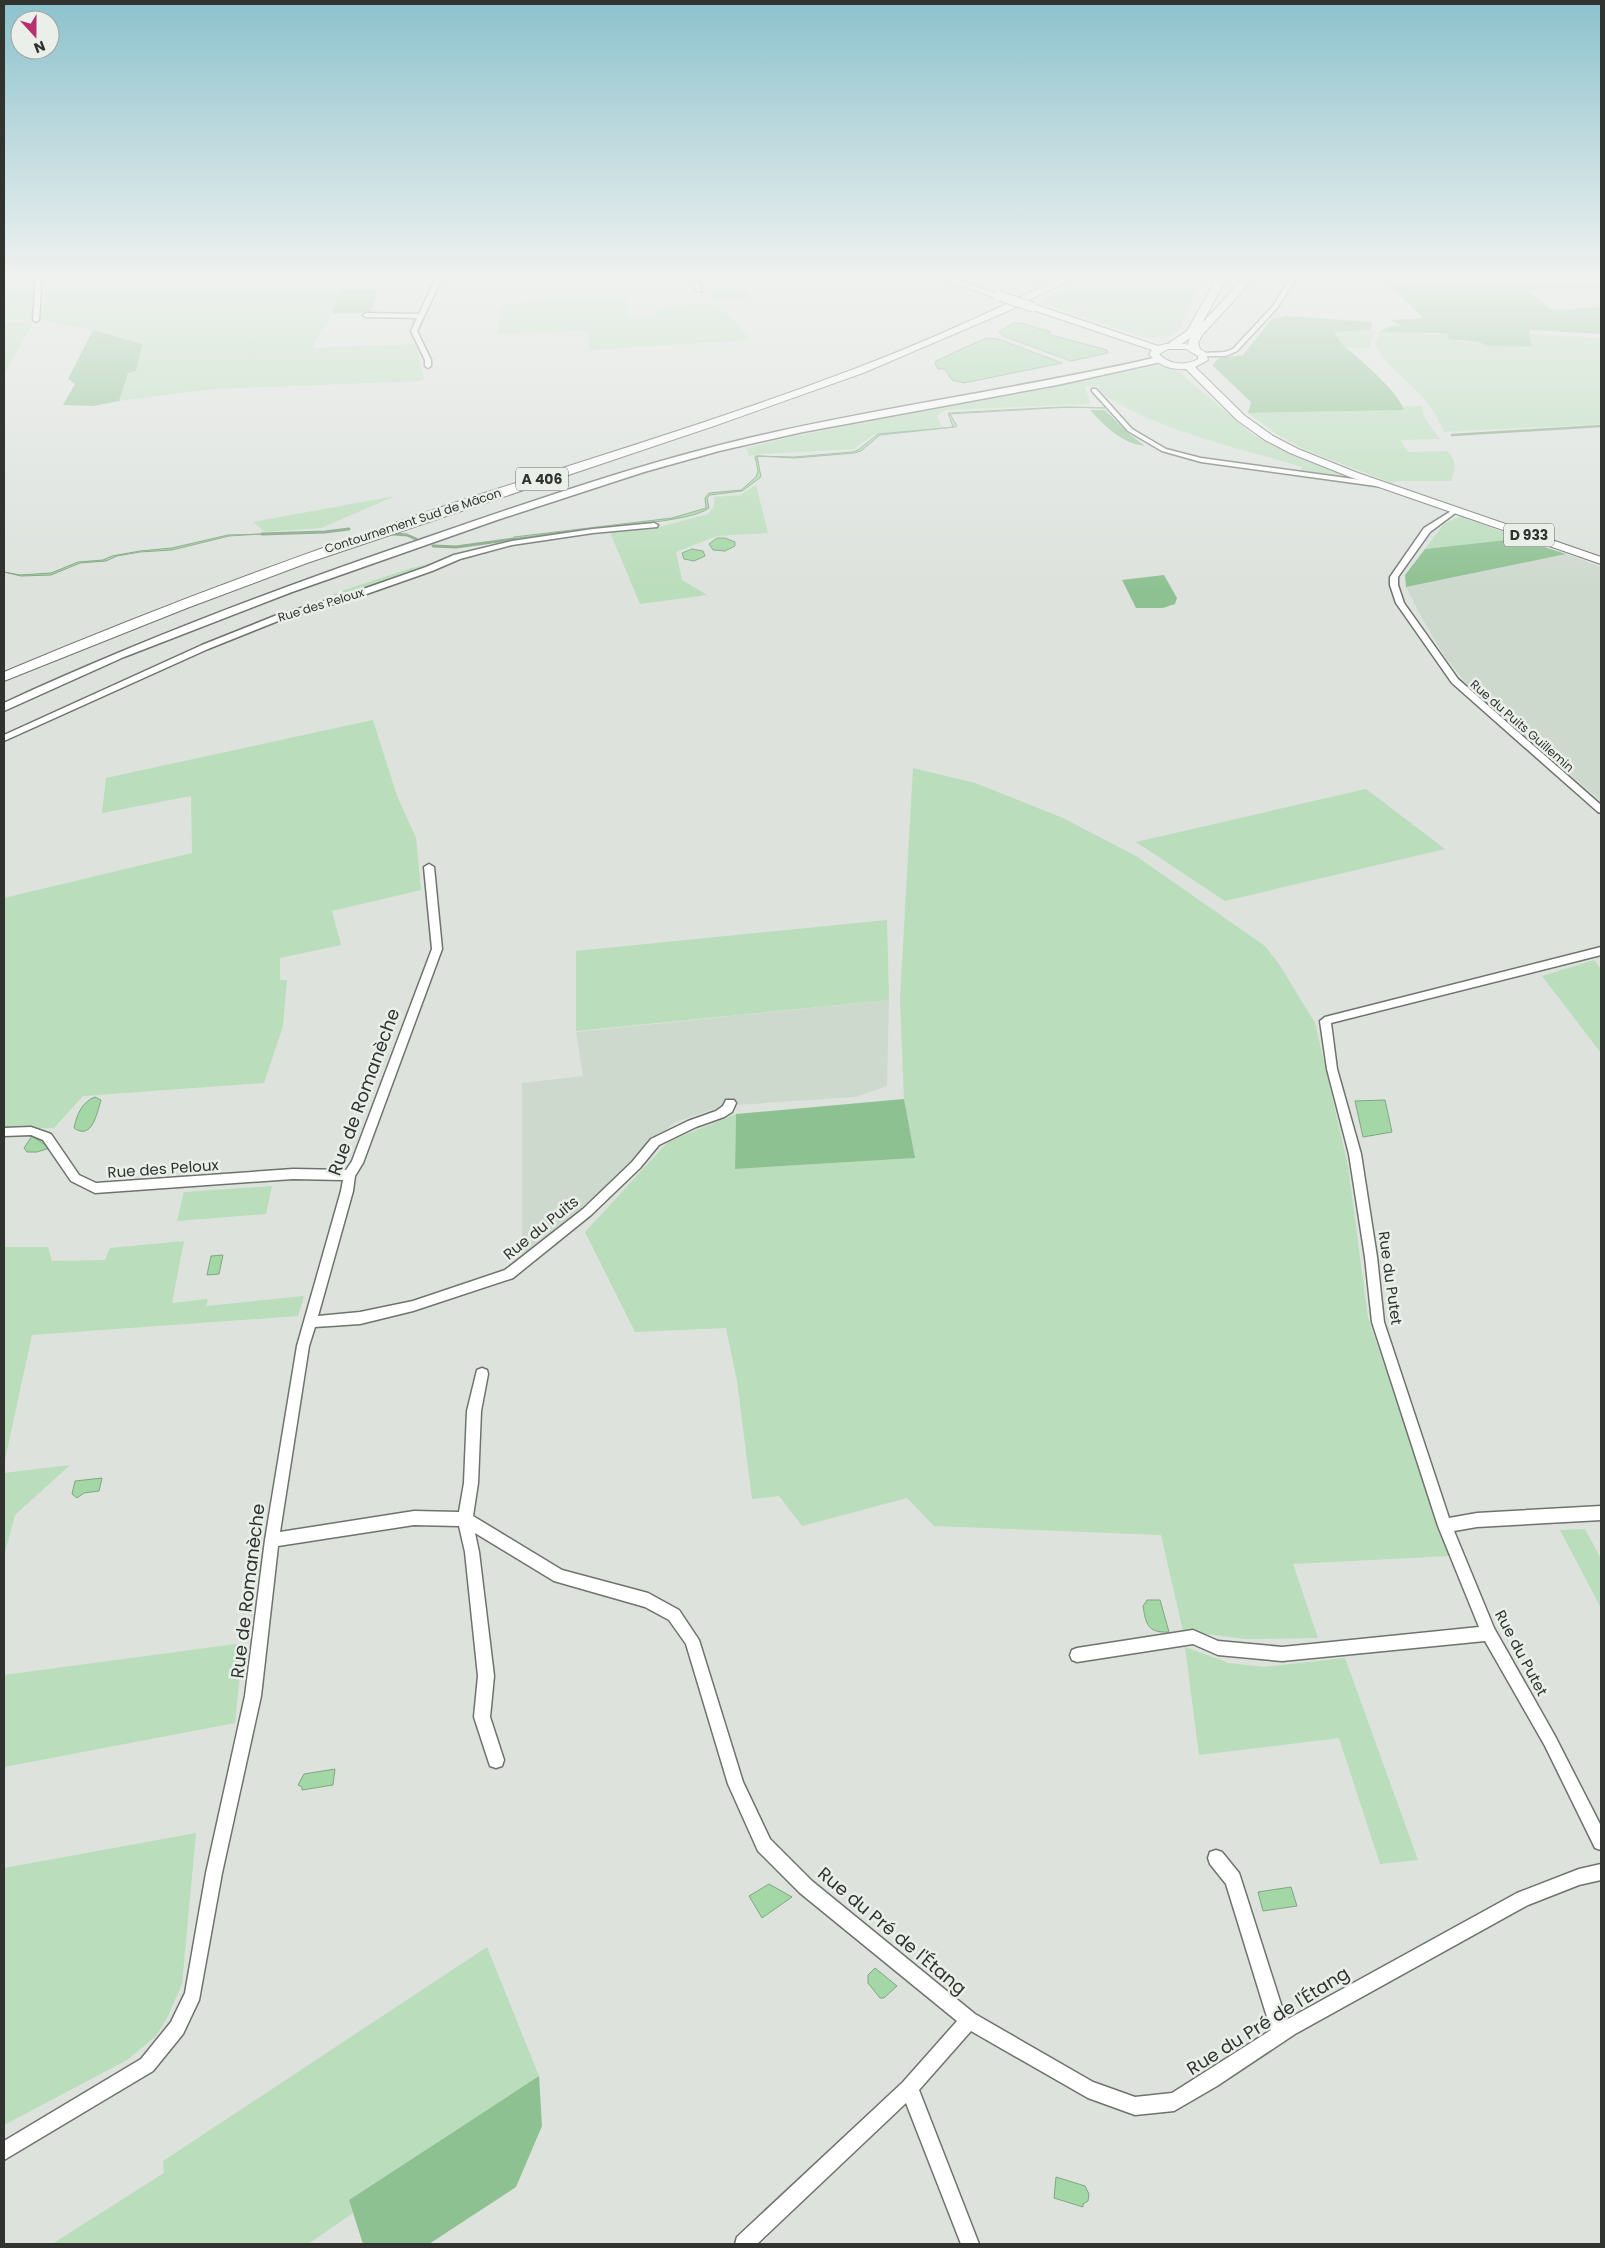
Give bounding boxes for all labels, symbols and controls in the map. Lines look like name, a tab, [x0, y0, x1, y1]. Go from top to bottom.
north arrow	[10, 10, 60, 60]
text: N	[31, 36, 48, 58]
road number: A 406	[516, 468, 568, 490]
street label: Contournement Sud de Mâcon	[322, 484, 503, 557]
road number: D 933	[1504, 524, 1554, 546]
street label: Rue des Peloux	[276, 583, 366, 626]
street label: Rue du Puits Guillemin	[1467, 676, 1578, 775]
street label: Rue de Romanèche	[322, 1005, 405, 1179]
street label: Rue des Peloux	[107, 1154, 219, 1183]
street label: Rue du Puits	[499, 1191, 583, 1264]
street label: Rue du Putet	[1374, 1230, 1407, 1326]
street label: Rue de Romanèche	[224, 1502, 271, 1680]
street label: Rue du Putet	[1490, 1606, 1553, 1699]
street label: Rue du Pré de l'Étang	[813, 1861, 972, 2000]
street label: Rue du Pré de l'Étang	[1182, 1960, 1354, 2081]

